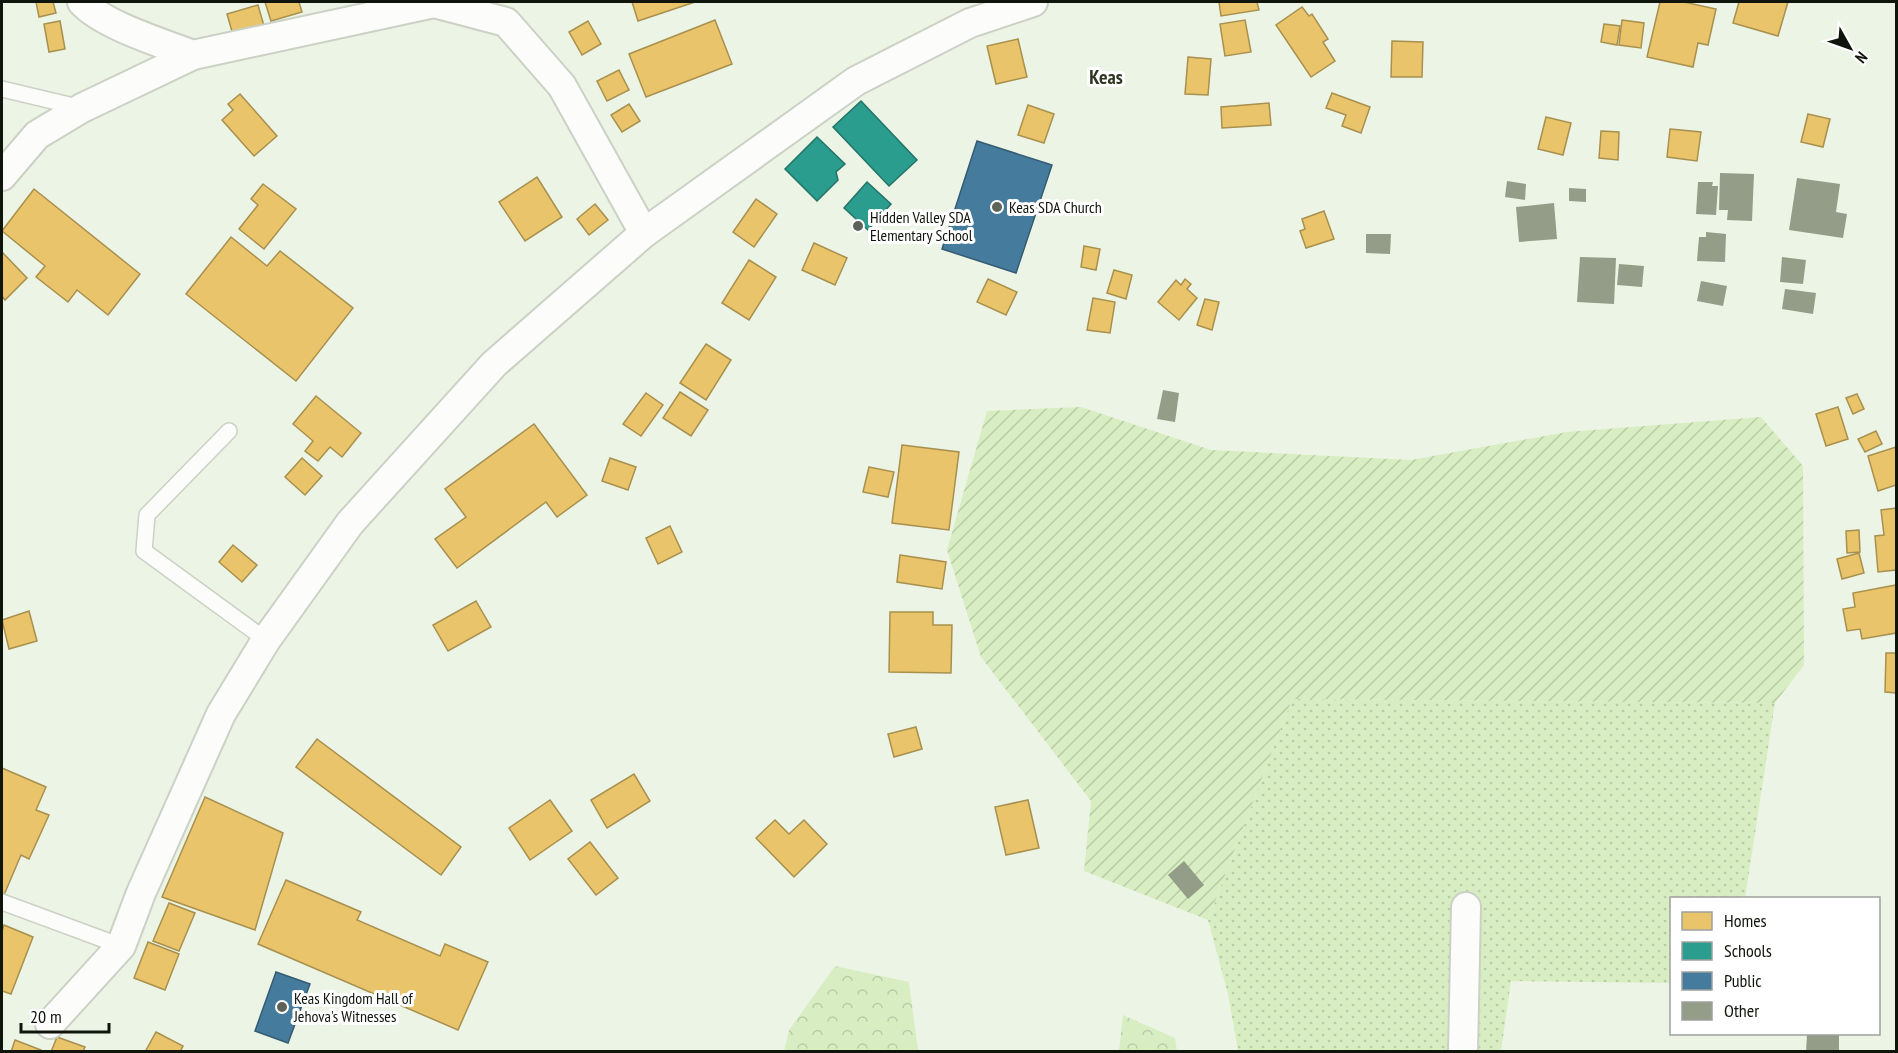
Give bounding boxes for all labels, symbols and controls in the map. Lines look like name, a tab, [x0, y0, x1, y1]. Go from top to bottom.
north arrow	[1820, 18, 1880, 78]
text: N	[1851, 48, 1872, 67]
district label: Keas	[1089, 64, 1123, 90]
place label: Keas SDA Church	[1009, 197, 1102, 217]
marker: Keas SDA Church	[990, 200, 1004, 214]
place label: Hidden Valley SDA Elementary School	[870, 207, 973, 245]
marker: Hidden Valley SDA Elementary School	[851, 219, 865, 233]
legend	[1670, 897, 1880, 1035]
text: Homes	[1724, 909, 1767, 932]
text: Schools	[1724, 939, 1772, 962]
text: Public	[1724, 969, 1762, 992]
place label: Keas Kingdom Hall of Jehova's Witnesses	[293, 988, 414, 1026]
scale bar	[21, 996, 110, 1034]
text: Other	[1724, 999, 1759, 1022]
marker: Keas Kingdom Hall of Jehova's Witnesses	[275, 1000, 289, 1014]
text: 20 m	[30, 1005, 62, 1028]

